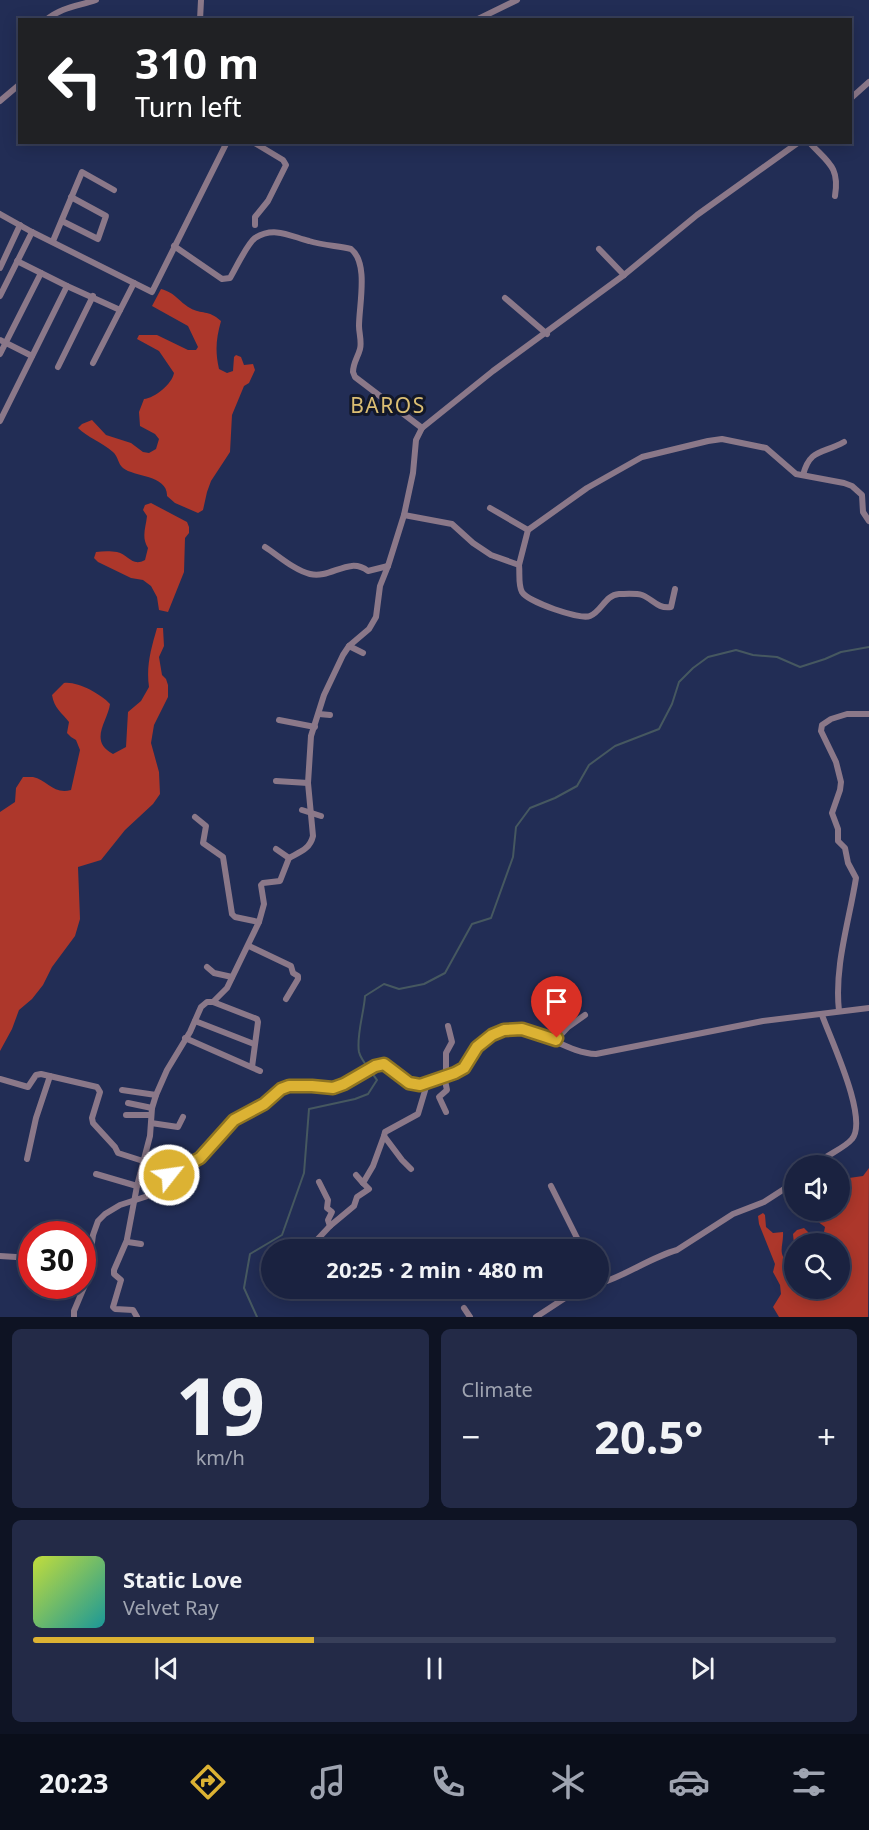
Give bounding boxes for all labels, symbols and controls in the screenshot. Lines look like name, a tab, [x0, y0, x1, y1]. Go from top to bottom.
text: 310 m	[135, 34, 259, 91]
icon: left	[36, 42, 114, 120]
text: Turn left	[135, 88, 241, 125]
district label: BAROS	[350, 391, 426, 419]
pin	[531, 976, 582, 1038]
icon: arrive	[540, 985, 573, 1018]
position arrow	[137, 1143, 201, 1207]
map controls	[784, 1155, 850, 1299]
button: sound	[784, 1155, 850, 1221]
speed limit sign: 30	[18, 1221, 96, 1299]
button: search	[784, 1233, 850, 1299]
text: 20:25 · 2 min · 480 m	[326, 1254, 544, 1284]
text: 19	[176, 1352, 265, 1458]
text: Climate	[462, 1376, 533, 1403]
text: 20.5°	[594, 1406, 703, 1467]
text: −	[462, 1414, 480, 1459]
text: +	[817, 1414, 836, 1459]
text: km/h	[196, 1444, 245, 1471]
text: Static Love	[123, 1564, 242, 1594]
text: Velvet Ray	[123, 1594, 219, 1621]
icon: previous	[150, 1652, 183, 1685]
icon: pause	[418, 1652, 451, 1685]
icon: next	[686, 1652, 719, 1685]
icon: directions	[187, 1761, 229, 1803]
icon: music	[307, 1761, 349, 1803]
icon: phone	[427, 1761, 469, 1803]
icon: climate	[547, 1761, 589, 1803]
icon: car	[668, 1761, 710, 1803]
icon: filters	[788, 1761, 830, 1803]
text: 20:23	[39, 1764, 108, 1801]

